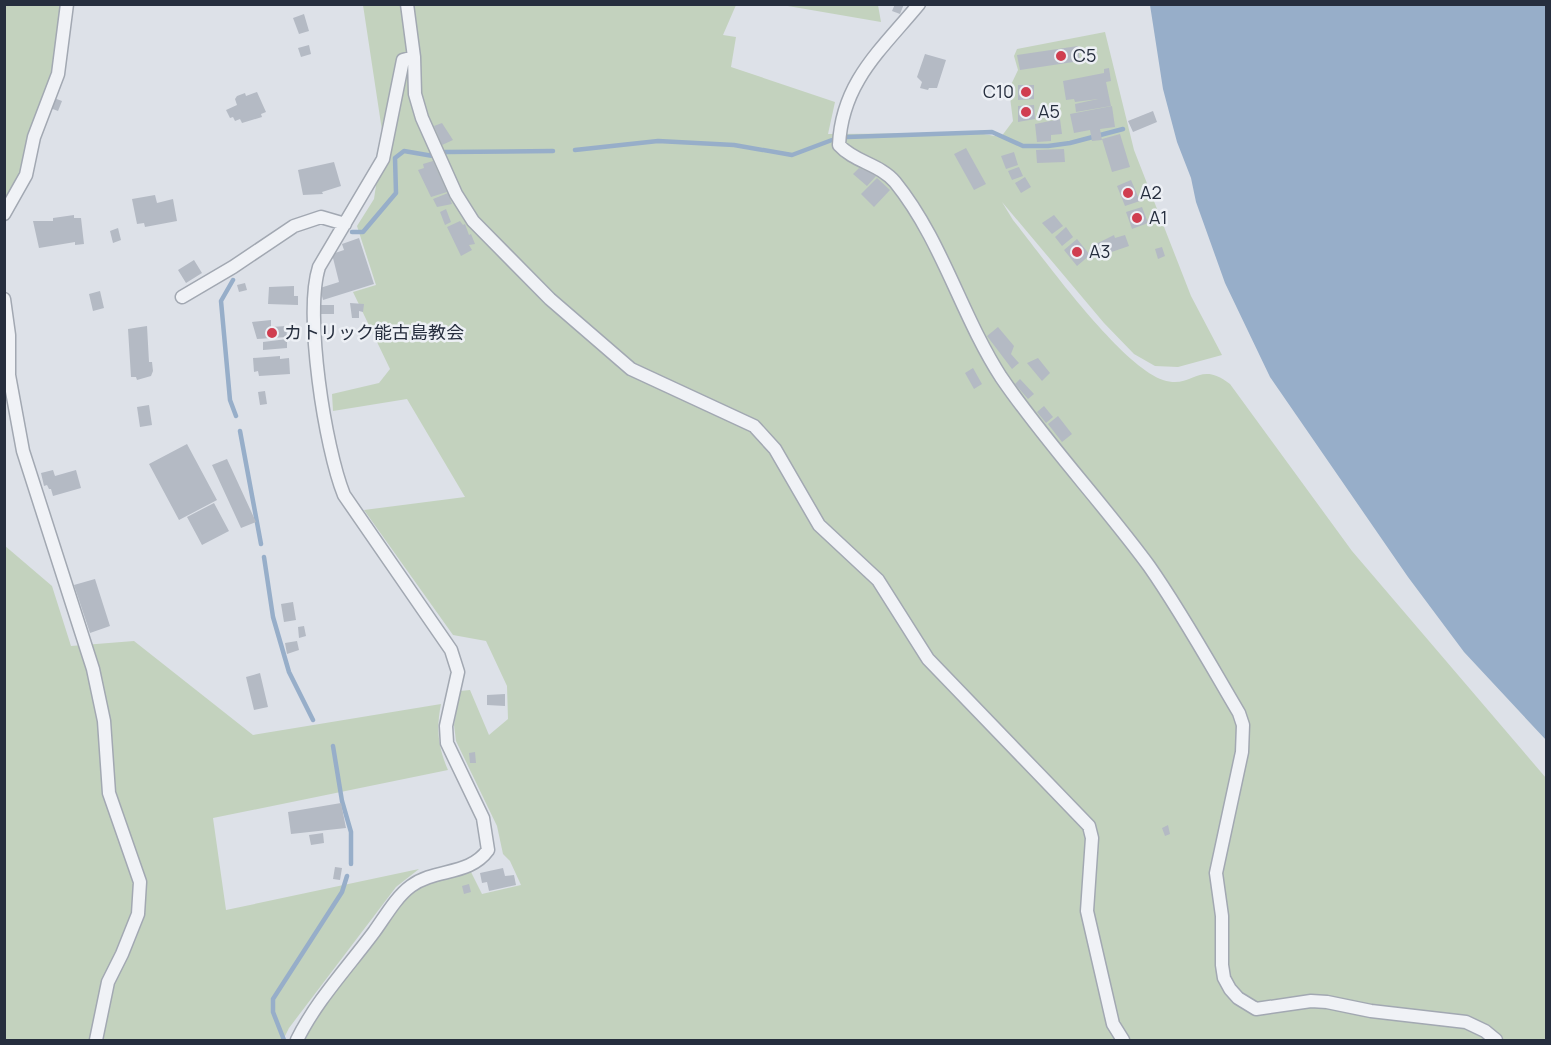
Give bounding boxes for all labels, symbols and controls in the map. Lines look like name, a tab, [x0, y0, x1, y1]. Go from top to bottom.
place label: C5	[1073, 43, 1096, 67]
marker: C5	[1054, 49, 1068, 63]
place label: C10	[983, 79, 1014, 103]
marker: C10	[1019, 85, 1033, 99]
place label: A5	[1038, 99, 1060, 123]
marker: A5	[1019, 105, 1033, 119]
place label: A2	[1140, 180, 1162, 204]
marker: A2	[1121, 186, 1135, 200]
place label: A1	[1149, 205, 1167, 229]
marker: A1	[1130, 211, 1144, 225]
place label: A3	[1089, 239, 1110, 263]
marker: A3	[1070, 245, 1084, 259]
place label: カトリック能古島教会	[284, 320, 464, 344]
marker: カトリック能古島教会	[265, 326, 279, 340]

